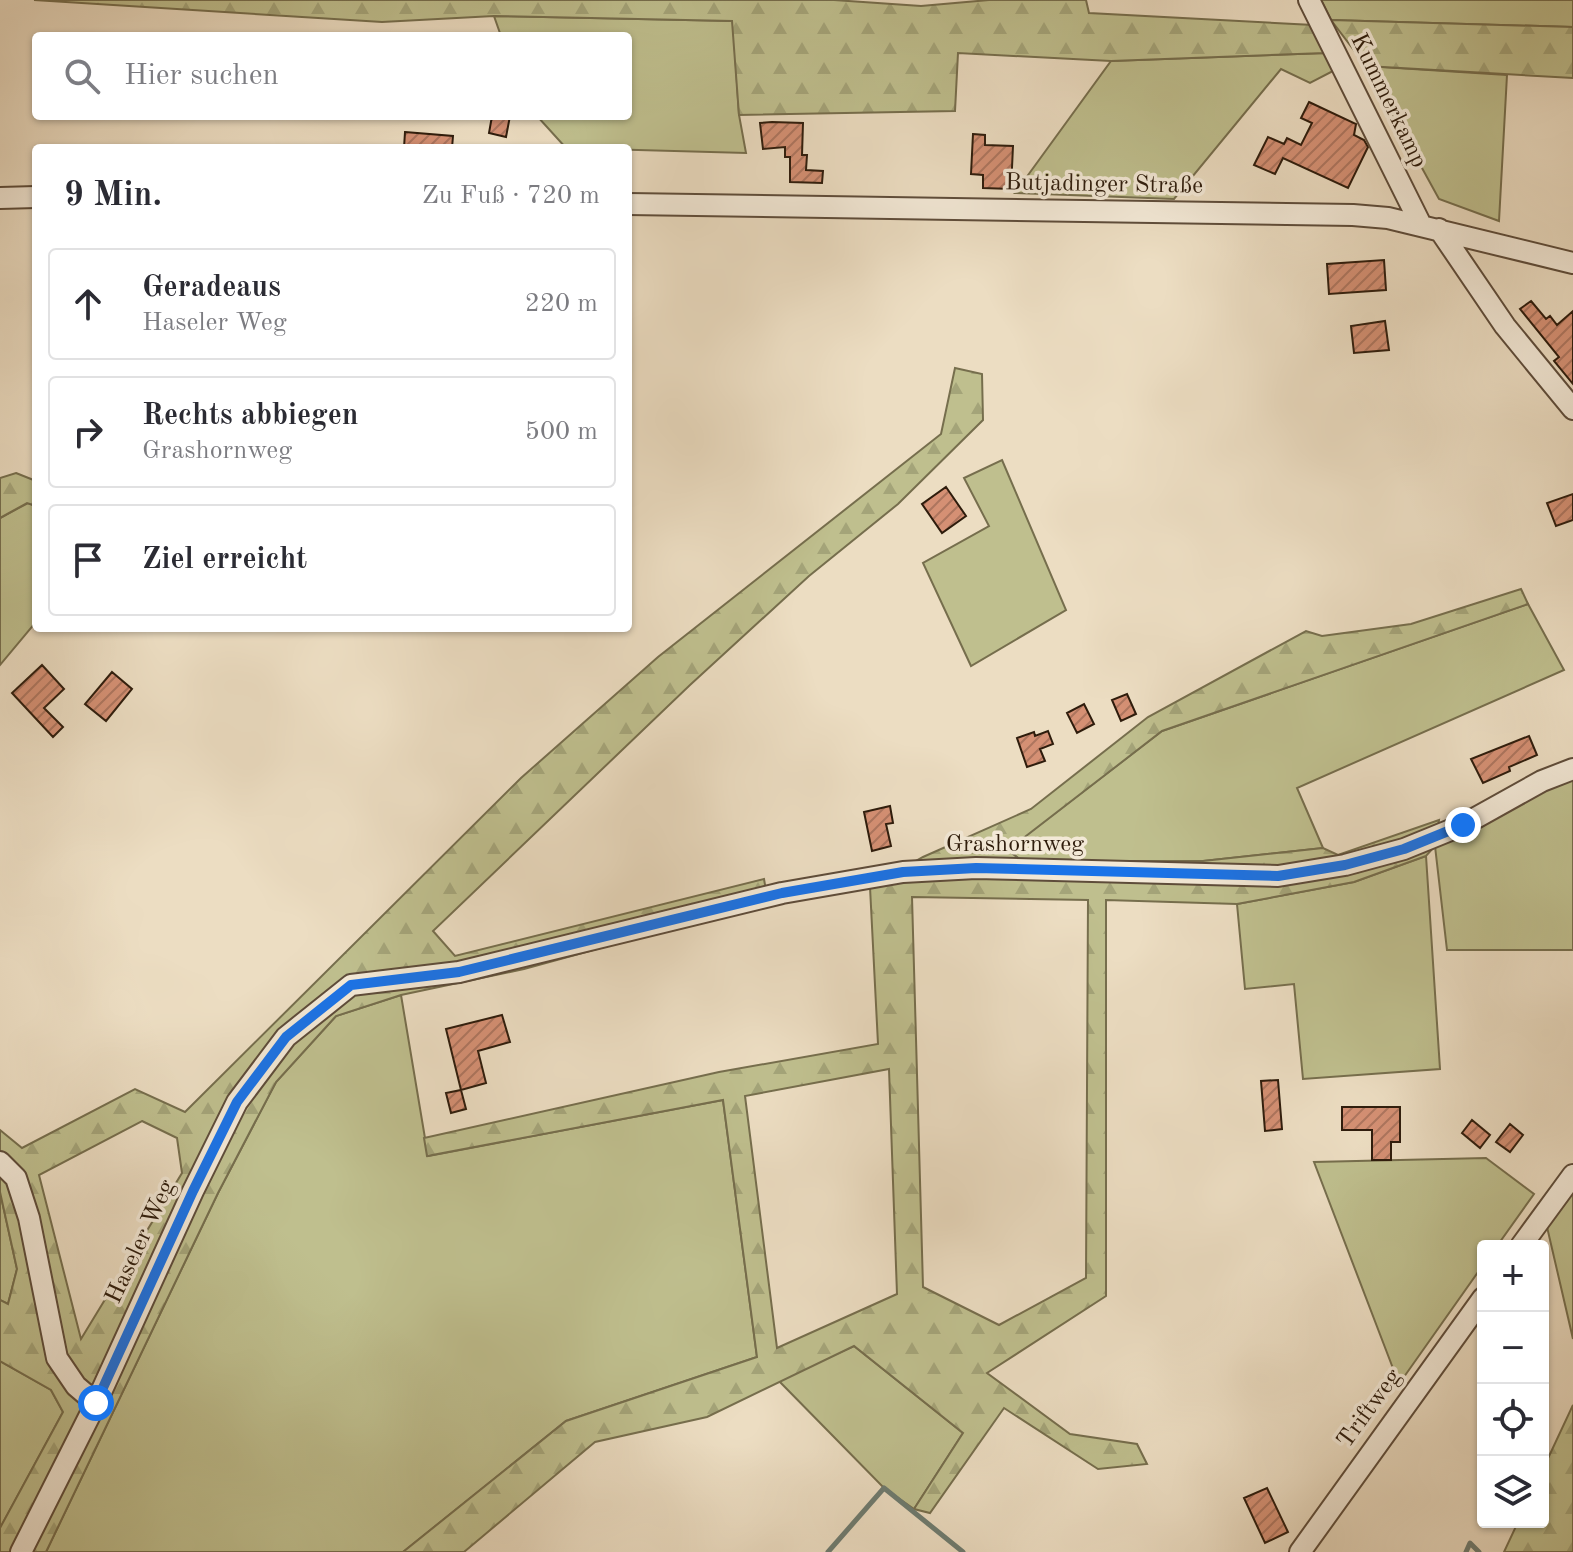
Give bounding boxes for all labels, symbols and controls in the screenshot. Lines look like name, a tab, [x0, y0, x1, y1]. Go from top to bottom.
street label: Kummerkamp	[1345, 30, 1431, 172]
search box	[32, 32, 632, 120]
icon: search	[60, 54, 104, 98]
text: Hier suchen	[124, 61, 279, 91]
street label: Butjadinger Straße	[1005, 171, 1203, 199]
text: 9 Min.	[64, 179, 162, 213]
text: Zu Fuß · 720 m	[422, 183, 600, 209]
text: Geradeaus	[142, 273, 281, 303]
icon: ahead	[66, 282, 110, 326]
text: 220 m	[525, 291, 598, 317]
text: Haseler Weg	[142, 310, 287, 336]
text: Rechts abbiegen	[142, 401, 359, 431]
icon: right	[66, 410, 110, 454]
text: 500 m	[525, 419, 598, 445]
text: Grashornweg	[142, 438, 292, 464]
icon: arrive	[66, 538, 110, 582]
text: Ziel erreicht	[142, 545, 307, 575]
route end	[1445, 807, 1481, 843]
street label: Grashornweg	[946, 833, 1084, 857]
street label: Haseler Weg	[102, 1176, 180, 1308]
map controls	[1477, 1240, 1549, 1528]
button: +	[1477, 1240, 1549, 1312]
button: −	[1477, 1312, 1549, 1384]
street label: Triftweg	[1333, 1365, 1407, 1453]
button: locate	[1477, 1384, 1549, 1456]
route start	[78, 1385, 114, 1421]
button: layers	[1477, 1456, 1549, 1528]

